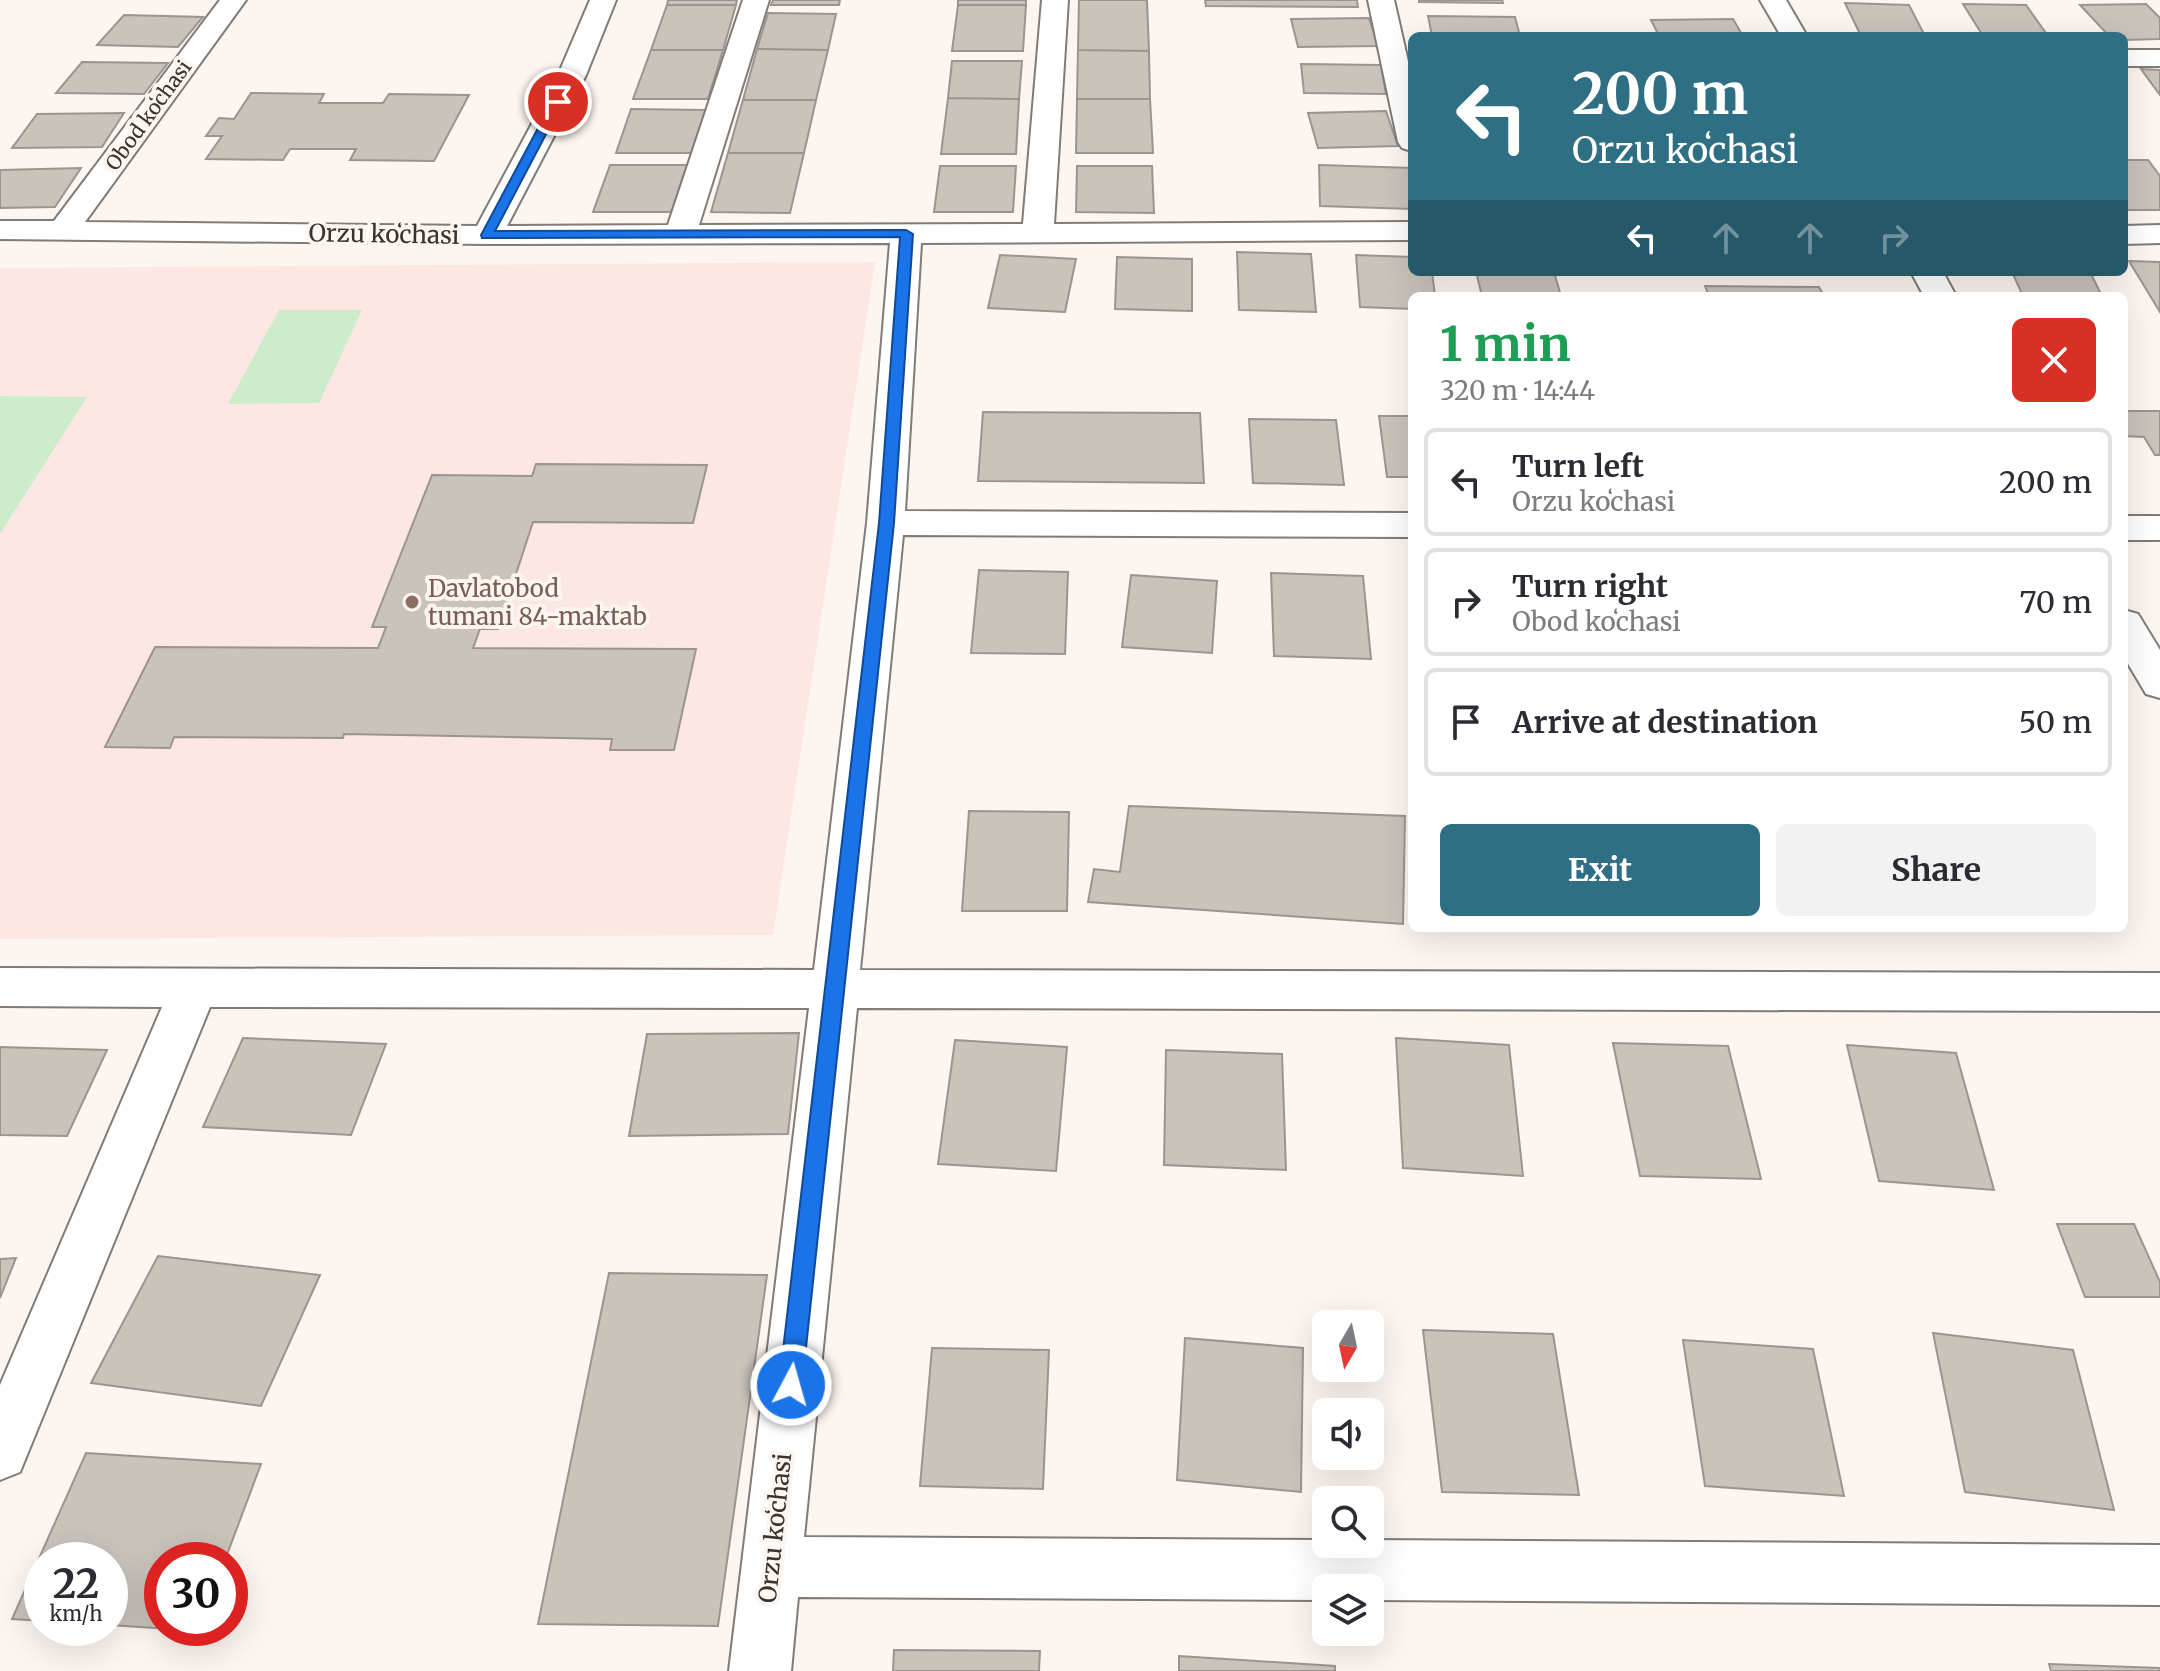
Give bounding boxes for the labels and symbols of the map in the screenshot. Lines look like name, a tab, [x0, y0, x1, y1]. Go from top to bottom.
street label: Obod koʻchasi	[100, 55, 196, 175]
pin	[524, 68, 592, 136]
street label: Orzu koʻchasi	[308, 217, 460, 251]
place label: Davlatobod tumani 84-maktab	[428, 573, 647, 632]
marker: Davlatobod tumani 84-maktab	[403, 593, 421, 611]
north arrow	[1312, 1310, 1384, 1382]
position arrow	[749, 1343, 833, 1427]
street label: Orzu koʻchasi	[752, 1451, 798, 1605]
speed limit sign: 30	[144, 1542, 248, 1646]

